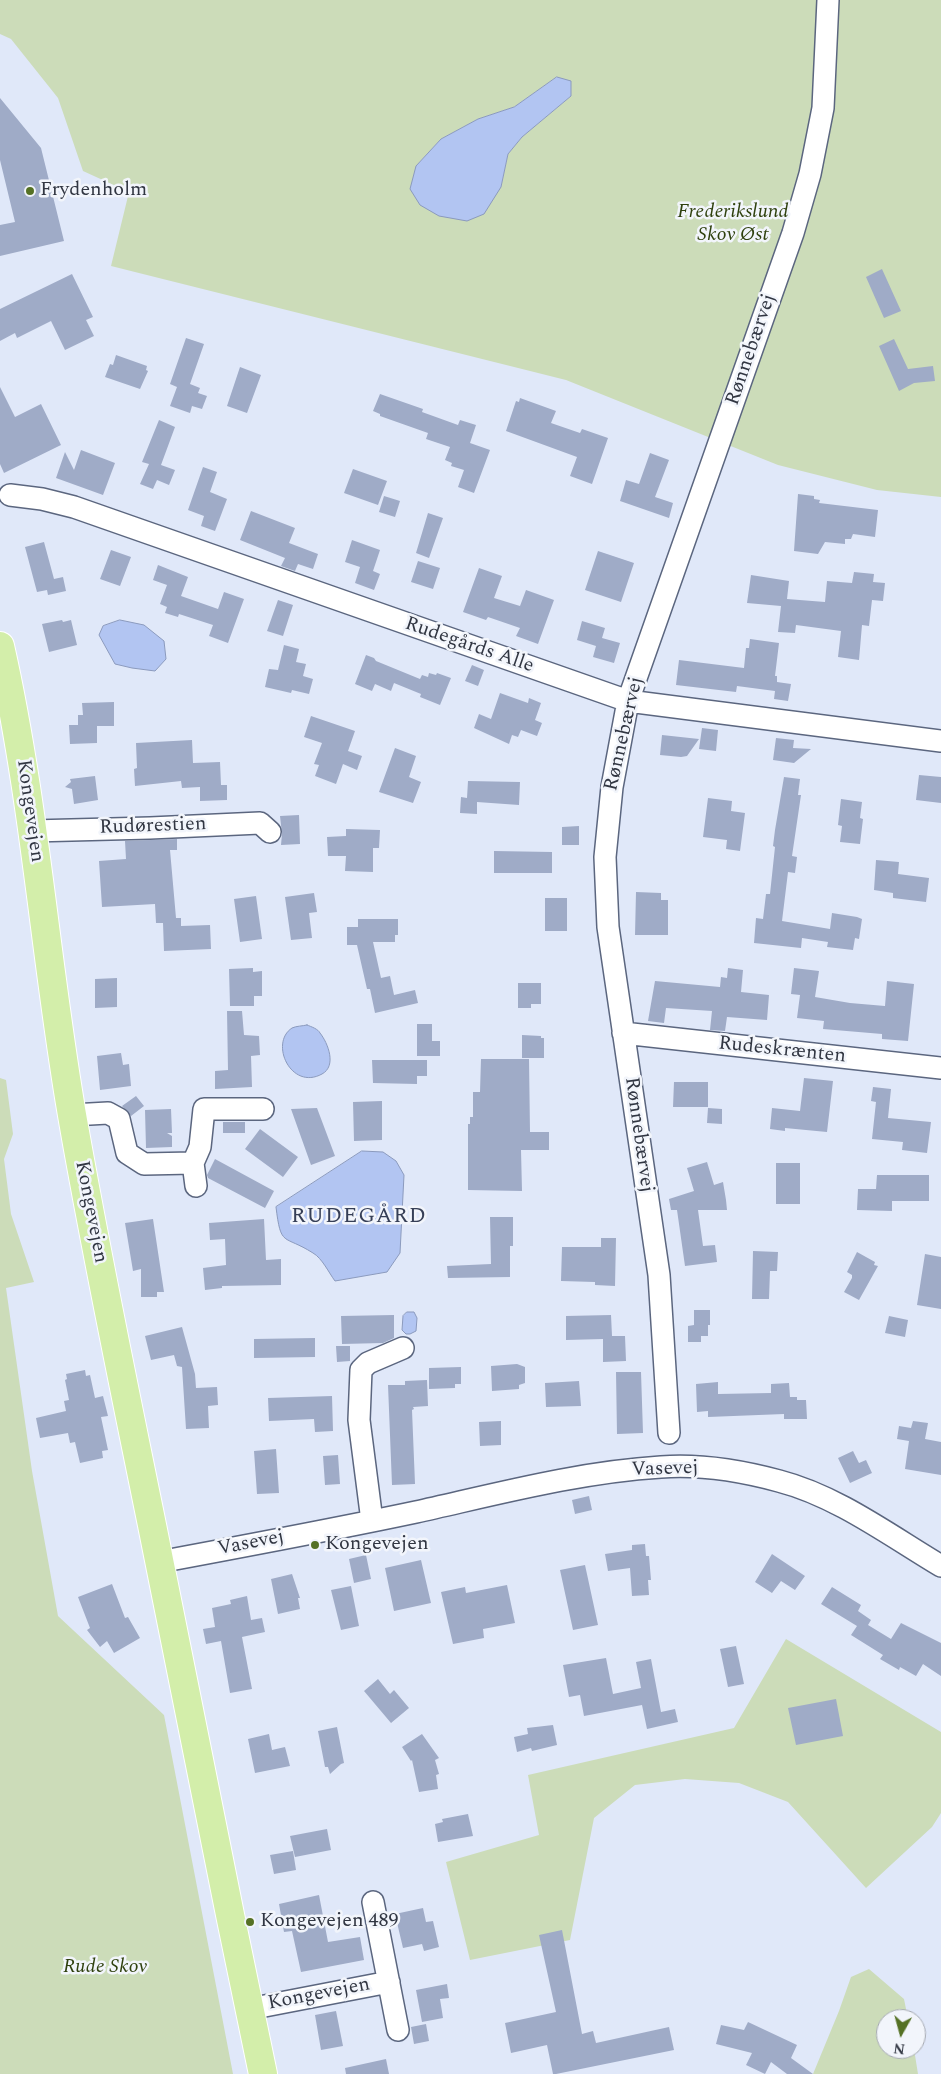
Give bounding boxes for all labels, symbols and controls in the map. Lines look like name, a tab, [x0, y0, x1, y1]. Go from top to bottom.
place label: Frydenholm	[40, 179, 147, 203]
marker: Frydenholm	[24, 185, 36, 197]
park label: Frederikslund Skov Øst	[677, 201, 789, 248]
street label: Rønnebærvej	[722, 291, 782, 409]
street label: Rudegårds Alle	[401, 613, 537, 679]
street label: Rønnebærvej	[600, 675, 650, 793]
street label: Kongevejen	[10, 758, 48, 864]
street label: Rudørestien	[99, 813, 207, 841]
street label: Rudeskrænten	[717, 1032, 847, 1070]
street label: Rønnebærvej	[618, 1076, 658, 1194]
street label: Kongevejen	[68, 1159, 112, 1265]
district label: RUDEGÅRD	[290, 1205, 428, 1231]
street label: Vasevej	[631, 1457, 699, 1483]
street label: Vasevej	[216, 1526, 286, 1562]
place label: Kongevejen	[325, 1533, 429, 1557]
marker: Kongevejen	[309, 1539, 321, 1551]
place label: Kongevejen 489	[260, 1910, 399, 1934]
marker: Kongevejen 489	[244, 1916, 256, 1928]
park label: Rude Skov	[63, 1956, 147, 1980]
street label: Kongevejen	[266, 1973, 372, 2017]
north arrow	[876, 2009, 926, 2059]
text: N	[892, 2037, 906, 2060]

